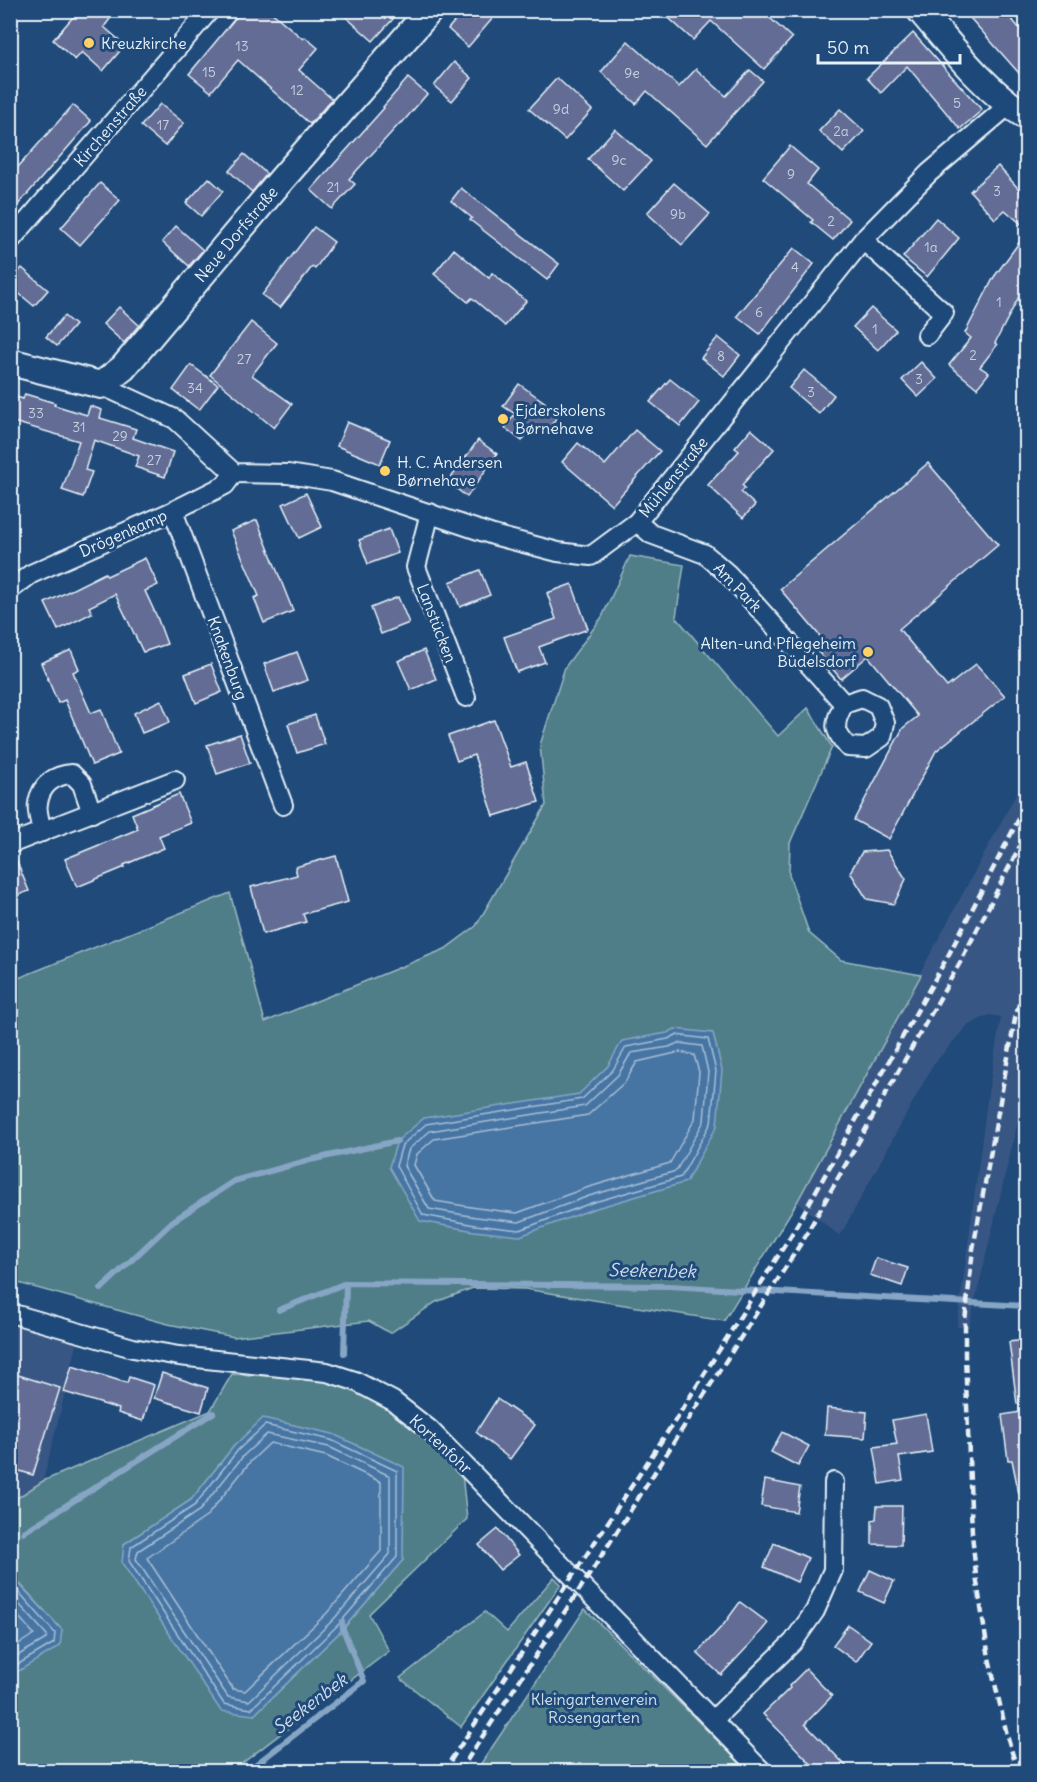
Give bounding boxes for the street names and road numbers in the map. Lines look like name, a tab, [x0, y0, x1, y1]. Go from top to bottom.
street label: Kirchenstraße	[69, 81, 151, 171]
street label: Neue Dorfstraße	[190, 182, 282, 286]
street label: Mühlenstraße	[634, 432, 712, 522]
street label: Drögenkamp	[76, 505, 170, 561]
street label: Am Park	[710, 558, 766, 616]
street label: Lanstücken	[413, 581, 461, 665]
street label: Knakenburg	[204, 613, 252, 703]
street label: Kortenfohr	[406, 1410, 477, 1478]

